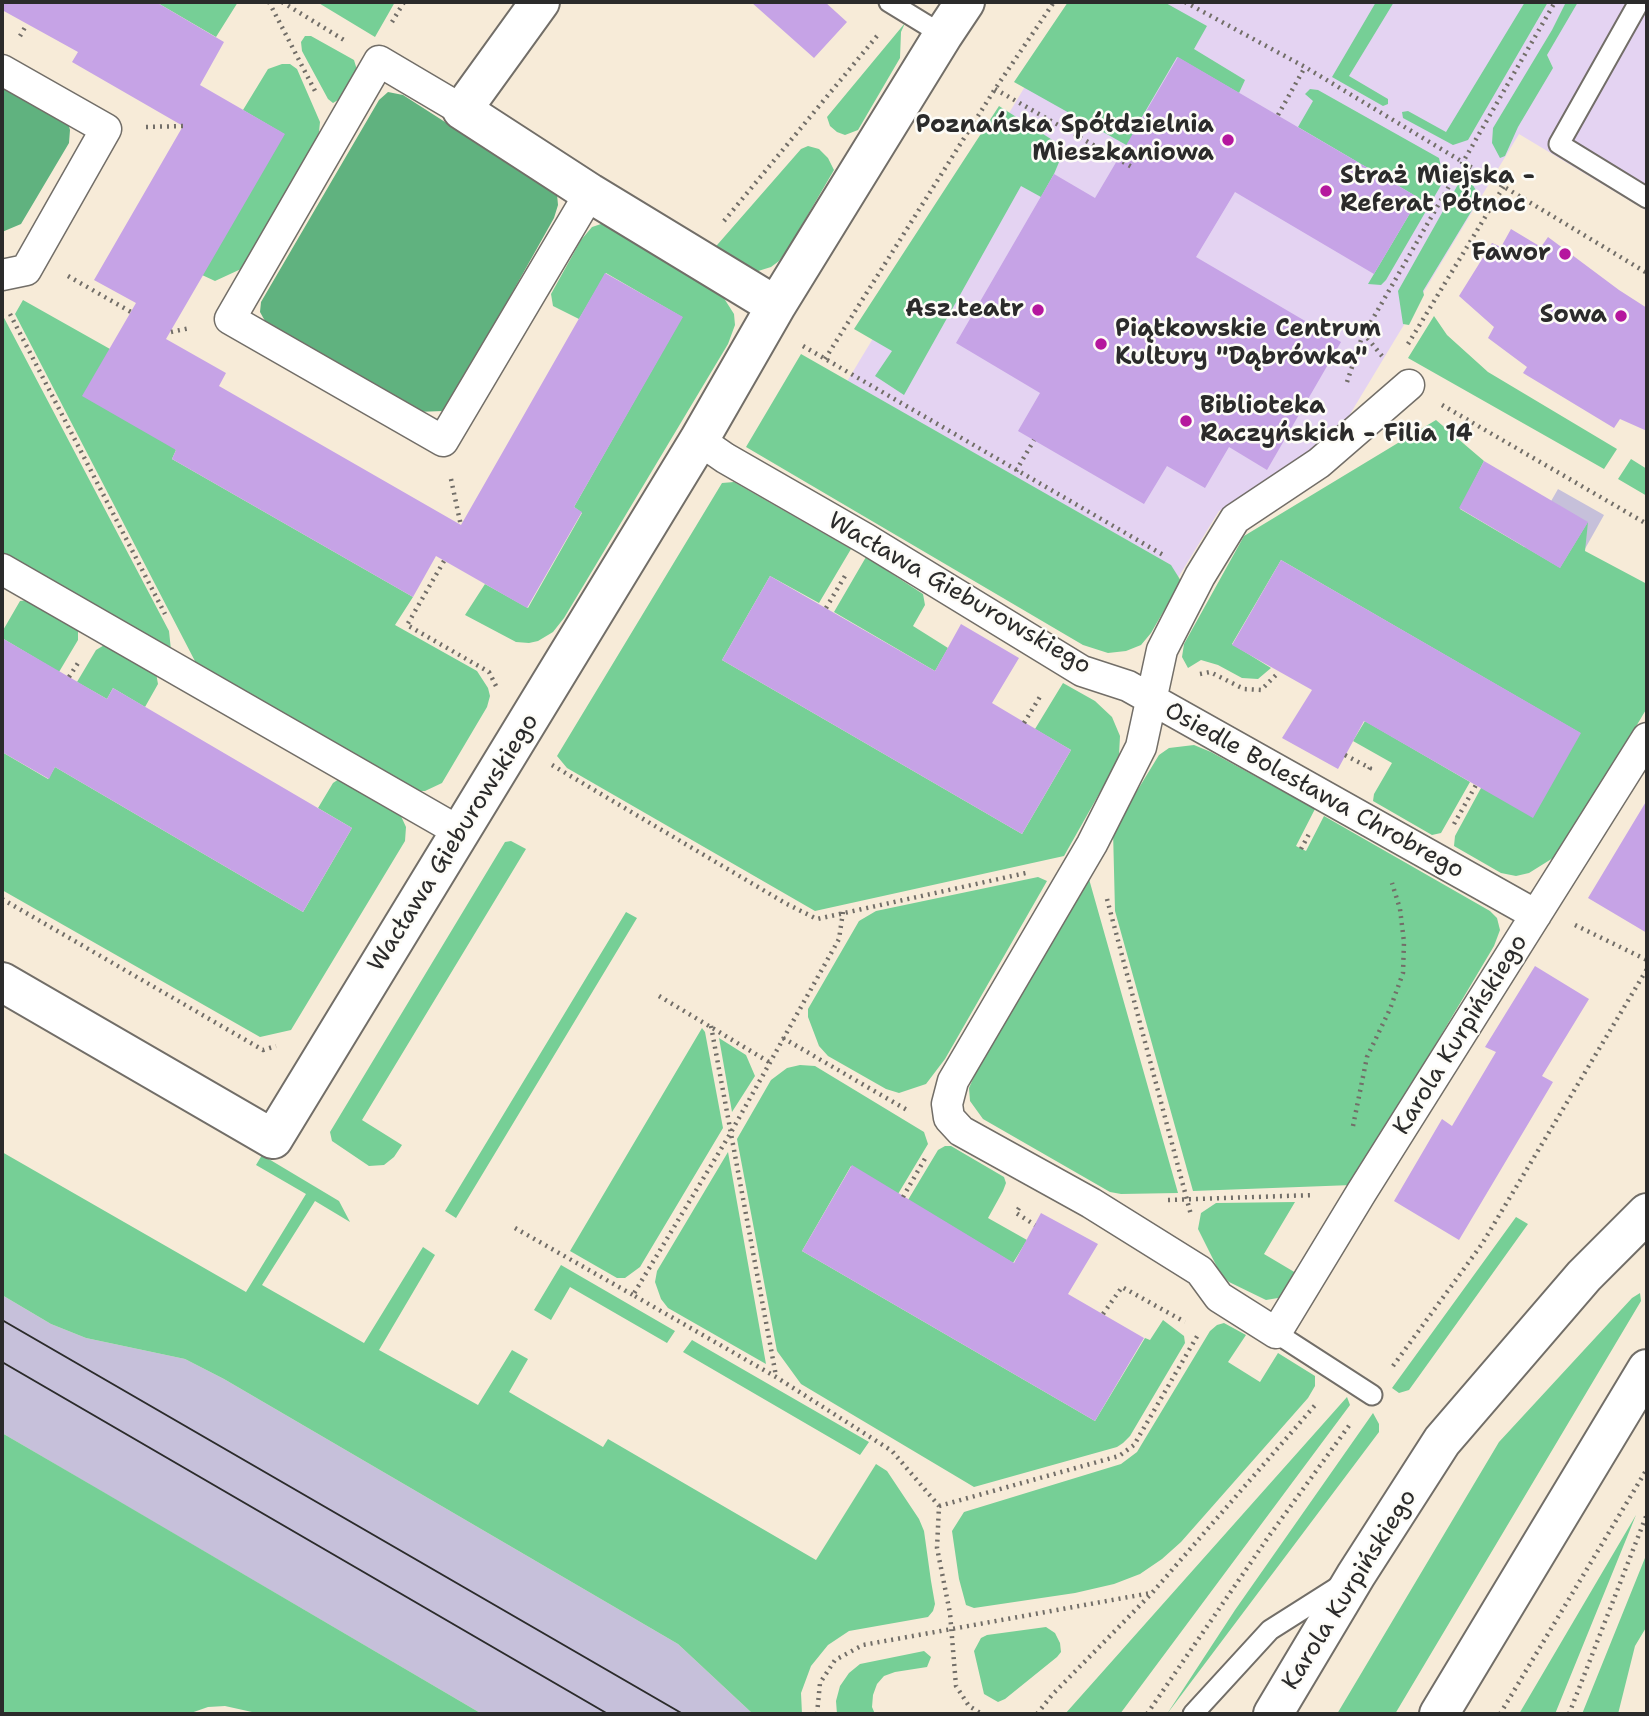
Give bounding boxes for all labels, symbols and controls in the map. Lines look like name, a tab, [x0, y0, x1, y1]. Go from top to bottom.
place label: Poznańska Spółdzielnia Mieszkaniowa	[915, 112, 1214, 168]
marker: Poznańska Spółdzielnia Mieszkaniowa	[1220, 132, 1236, 148]
place label: Straż Miejska - Referat Północ	[1340, 163, 1535, 219]
marker: Straż Miejska - Referat Północ	[1318, 183, 1334, 199]
place label: Fawor	[1472, 240, 1551, 268]
marker: Fawor	[1557, 246, 1573, 262]
place label: Asz.teatr	[905, 296, 1024, 324]
marker: Asz.teatr	[1030, 302, 1046, 318]
place label: Sowa	[1540, 302, 1607, 330]
marker: Sowa	[1613, 308, 1629, 324]
place label: Piątkowskie Centrum Kultury "Dąbrówka"	[1115, 316, 1381, 372]
marker: Piątkowskie Centrum Kultury "Dąbrówka"	[1093, 336, 1109, 352]
place label: Biblioteka Raczyńskich - Filia 14	[1200, 393, 1472, 449]
marker: Biblioteka Raczyńskich - Filia 14	[1178, 413, 1194, 429]
street label: Wacława Gieburowskiego	[822, 507, 1096, 681]
street label: Osiedle Bolesława Chrobrego	[1159, 696, 1469, 886]
street label: Wacława Gieburowskiego	[363, 709, 545, 977]
street label: Karola Kurpińskiego	[1388, 930, 1534, 1140]
street label: Karola Kurpińskiego	[1277, 1485, 1423, 1695]

